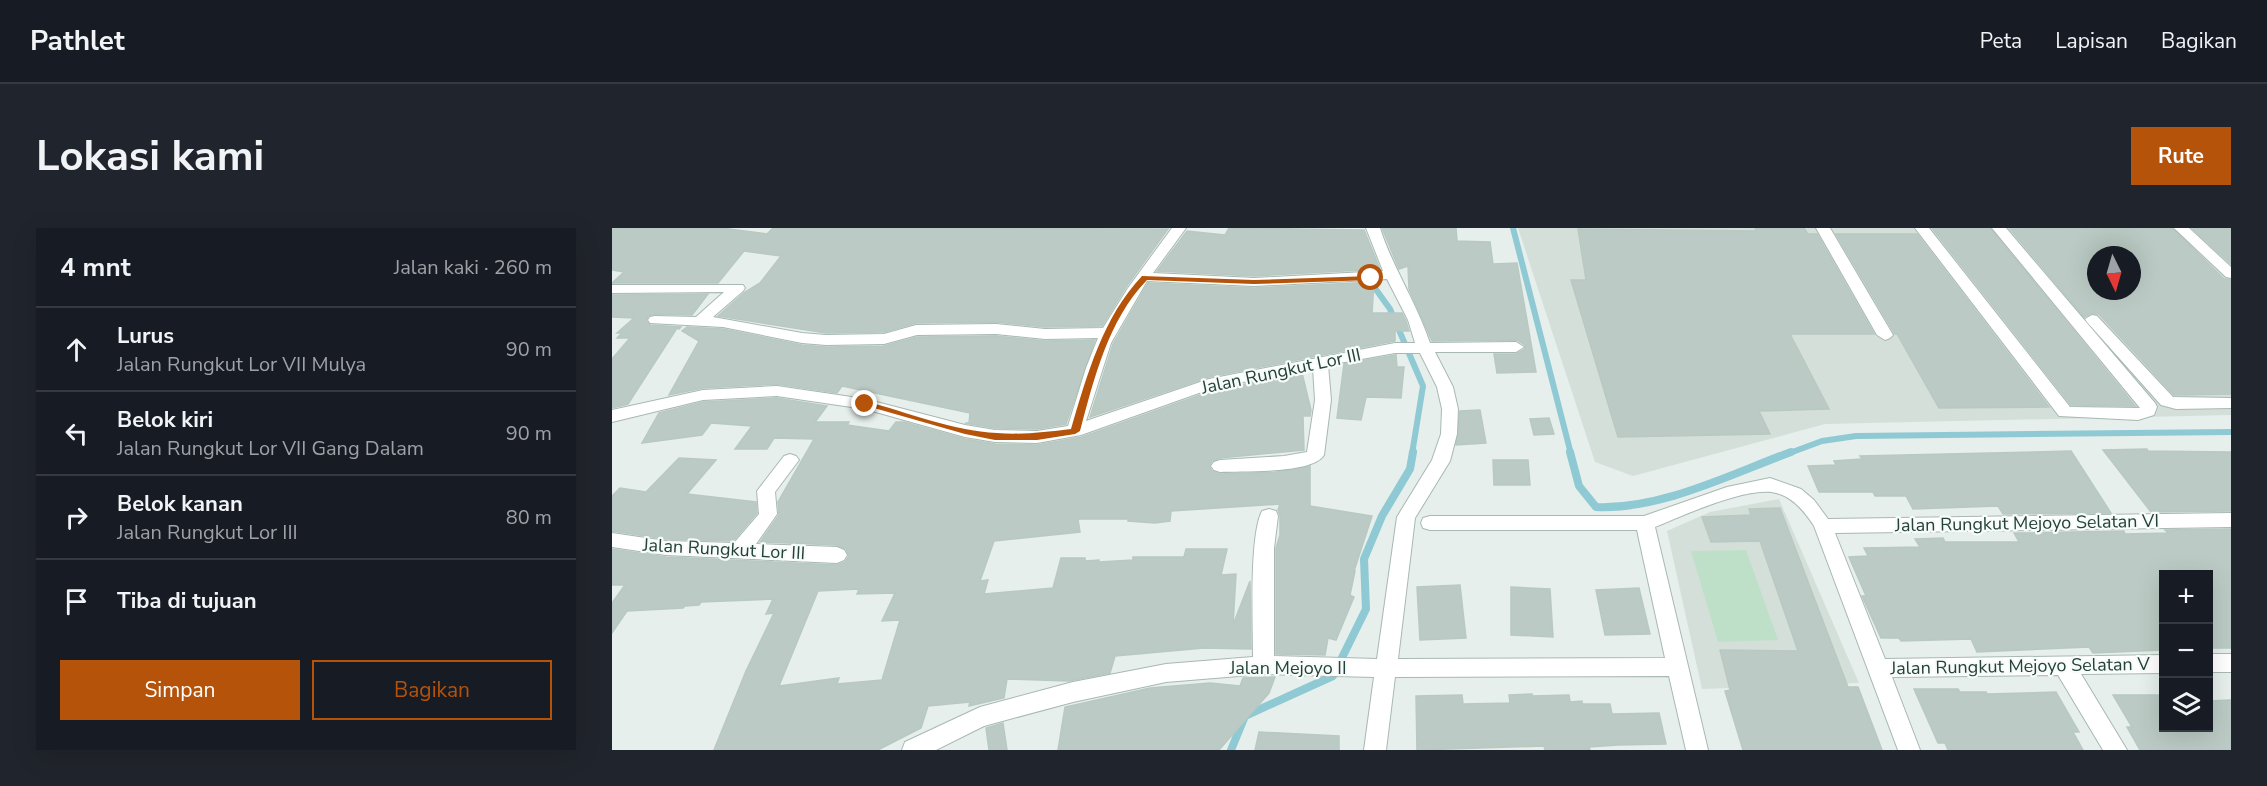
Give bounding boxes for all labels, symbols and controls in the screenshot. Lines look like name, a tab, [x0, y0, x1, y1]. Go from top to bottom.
text: Pathlet	[30, 22, 125, 60]
text: Peta	[1980, 27, 2022, 55]
text: Lapisan	[2055, 27, 2128, 55]
text: Bagikan	[2161, 27, 2237, 55]
button: Rute	[2131, 127, 2231, 185]
text: Lokasi kami	[36, 128, 264, 185]
north arrow	[2087, 246, 2141, 300]
text: 4 mnt	[60, 250, 131, 285]
text: Jalan kaki · 260 m	[394, 254, 552, 281]
route start	[1357, 264, 1383, 290]
text: Lurus	[117, 321, 174, 351]
icon: ahead	[60, 333, 93, 366]
text: 90 m	[506, 336, 552, 363]
street label: Jalan Rungkut Lor III	[1198, 342, 1363, 400]
text: Jalan Rungkut Lor VII Mulya	[117, 351, 366, 378]
route end	[851, 390, 877, 416]
text: Belok kiri	[117, 405, 213, 435]
icon: left	[60, 417, 93, 450]
text: 90 m	[506, 420, 552, 447]
text: Jalan Rungkut Lor VII Gang Dalam	[117, 435, 424, 462]
text: Belok kanan	[117, 489, 243, 519]
icon: right	[60, 501, 93, 534]
text: 80 m	[506, 504, 552, 531]
street label: Jalan Rungkut Mejoyo Selatan VI	[1894, 509, 2159, 537]
text: Jalan Rungkut Lor III	[117, 519, 298, 546]
street label: Jalan Rungkut Lor III	[641, 533, 806, 565]
map controls	[2159, 570, 2213, 732]
button: +	[2159, 570, 2213, 624]
icon: arrive	[60, 585, 93, 618]
text: Tiba di tujuan	[117, 586, 257, 616]
button: −	[2159, 624, 2213, 678]
street label: Jalan Rungkut Mejoyo Selatan V	[1889, 652, 2151, 680]
street label: Jalan Mejoyo II	[1228, 656, 1347, 680]
button: Simpan	[60, 660, 300, 720]
button: Bagikan	[312, 660, 552, 720]
button: layers	[2159, 678, 2213, 732]

